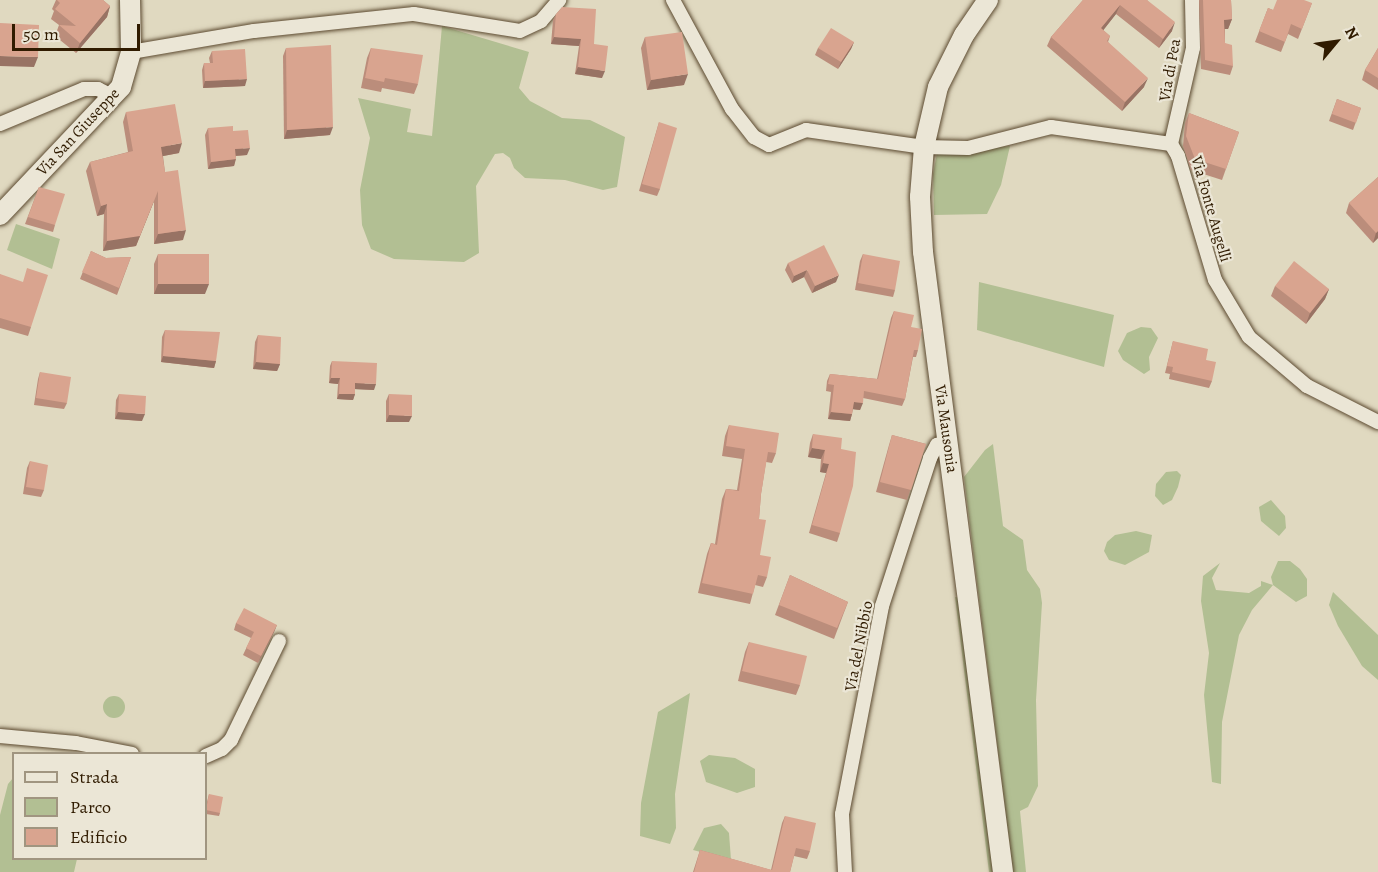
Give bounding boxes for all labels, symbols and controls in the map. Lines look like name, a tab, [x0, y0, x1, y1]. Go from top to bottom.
scale bar	[15, 12, 142, 50]
north arrow	[1306, 12, 1366, 72]
text: 50 m	[23, 22, 59, 46]
text: N	[1339, 23, 1364, 44]
street label: Via di Pea	[1155, 37, 1185, 103]
street label: Via San Giuseppe	[32, 84, 124, 180]
street label: Via Fonte Augelli	[1187, 154, 1235, 264]
street label: Via Mausonia	[930, 384, 962, 474]
street label: Via del Nibbio	[841, 599, 877, 693]
legend	[12, 752, 207, 860]
text: Strada	[70, 765, 119, 789]
text: Parco	[70, 795, 111, 819]
text: Edificio	[70, 825, 127, 849]

